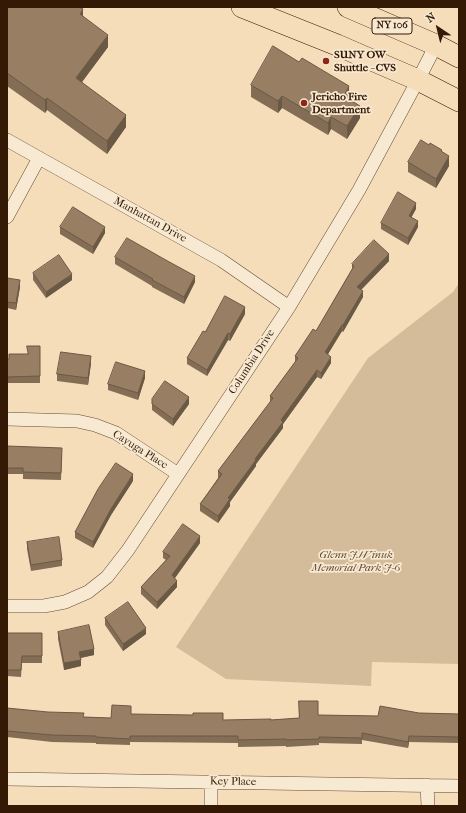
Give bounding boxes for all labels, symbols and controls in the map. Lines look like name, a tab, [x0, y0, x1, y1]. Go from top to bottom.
north arrow	[418, 8, 458, 48]
text: N	[424, 10, 438, 25]
road number: NY 106	[372, 18, 412, 34]
place label: SUNY OW Shuttle - CVS	[334, 48, 396, 74]
marker: SUNY OW Shuttle - CVS	[321, 56, 331, 66]
place label: Jericho Fire Department	[312, 90, 370, 116]
marker: Jericho Fire Department	[299, 98, 309, 108]
street label: Manhattan Drive	[111, 195, 189, 245]
street label: Columbia Drive	[226, 327, 278, 397]
street label: Cayuga Place	[110, 428, 170, 472]
park label: Glenn J.Winuk Memorial Park J-6	[312, 548, 400, 574]
street label: Key Place	[210, 775, 256, 789]

